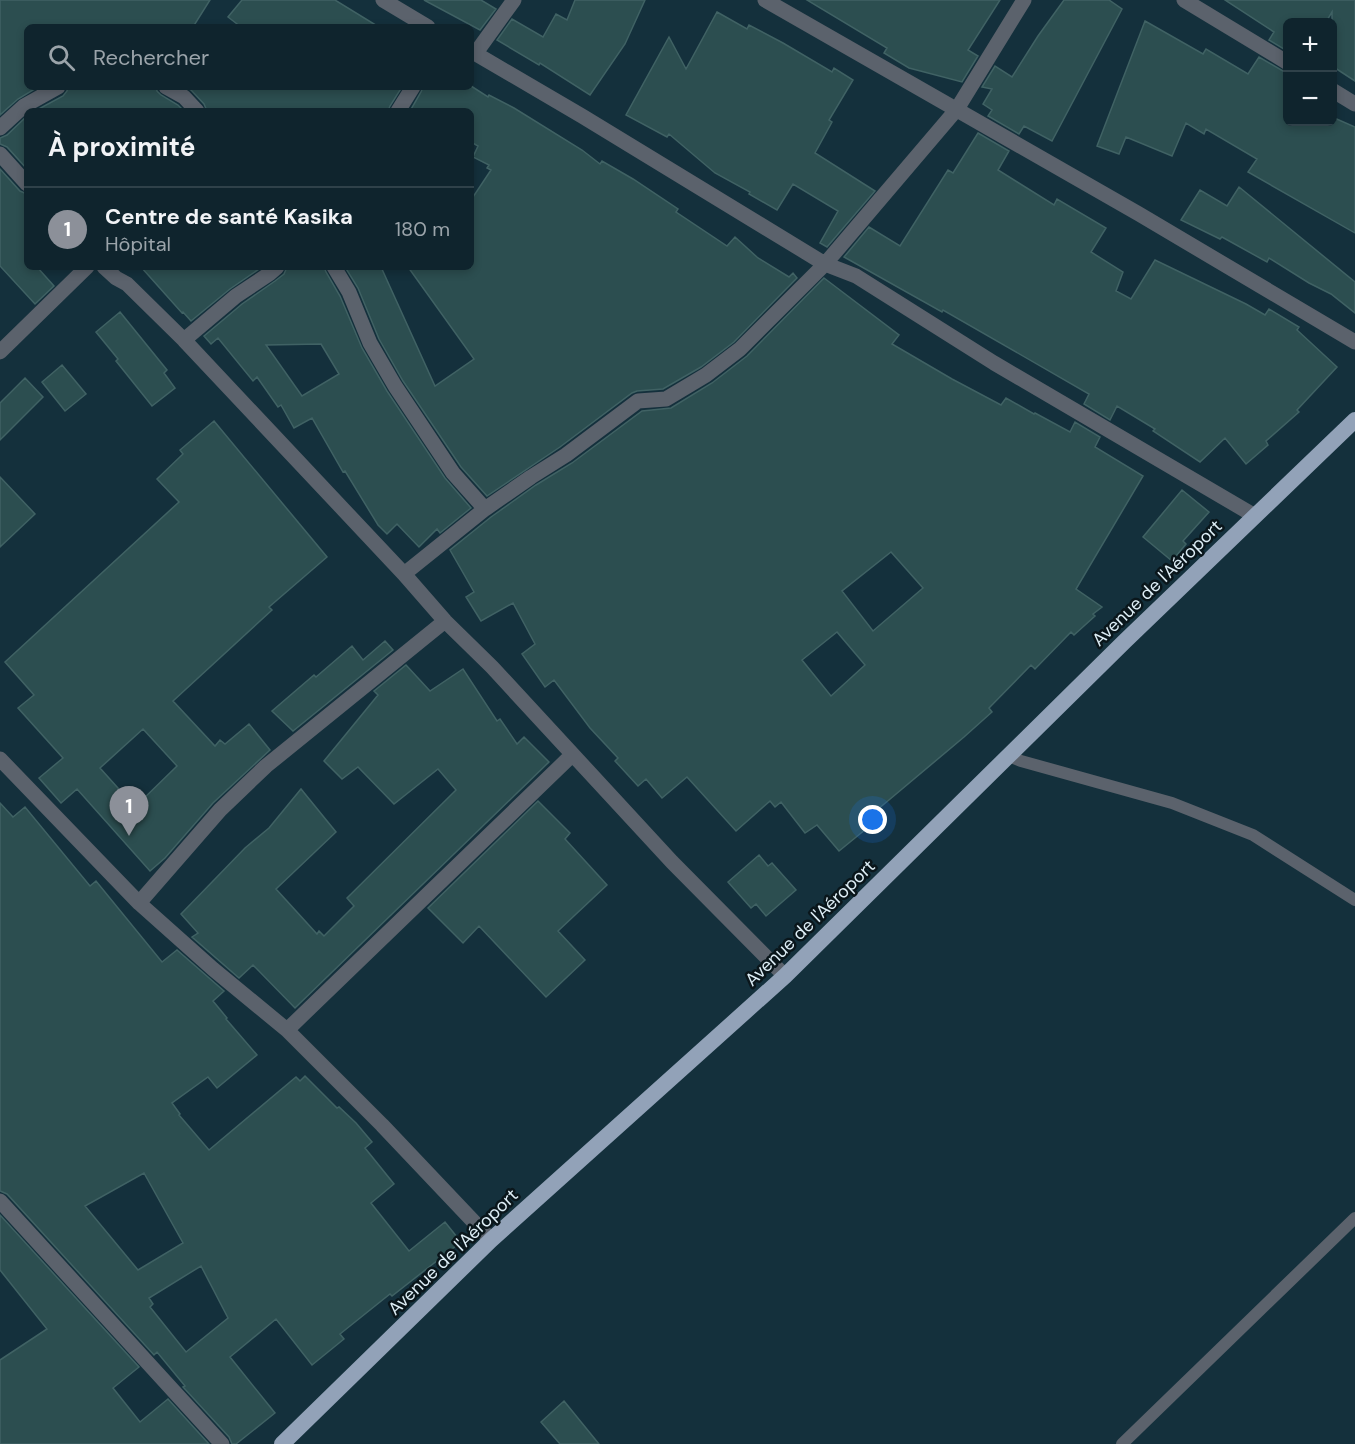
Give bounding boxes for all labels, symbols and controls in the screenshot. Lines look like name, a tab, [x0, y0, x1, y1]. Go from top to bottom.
map controls	[1283, 18, 1337, 126]
button: +	[1283, 18, 1337, 72]
search box	[24, 24, 474, 90]
icon: search	[45, 41, 78, 74]
text: Rechercher	[93, 43, 209, 72]
button: −	[1283, 72, 1337, 126]
text: À proximité	[48, 130, 195, 164]
text: Centre de santé Kasika	[105, 202, 353, 231]
text: 1	[64, 216, 71, 242]
text: 180 m	[395, 216, 450, 242]
text: Hôpital	[105, 231, 171, 257]
street label: Avenue de l'Aéroport	[1087, 514, 1227, 652]
pin: 1	[110, 786, 148, 836]
your location	[858, 805, 887, 834]
street label: Avenue de l'Aéroport	[740, 854, 880, 992]
street label: Avenue de l'Aéroport	[383, 1183, 523, 1321]

